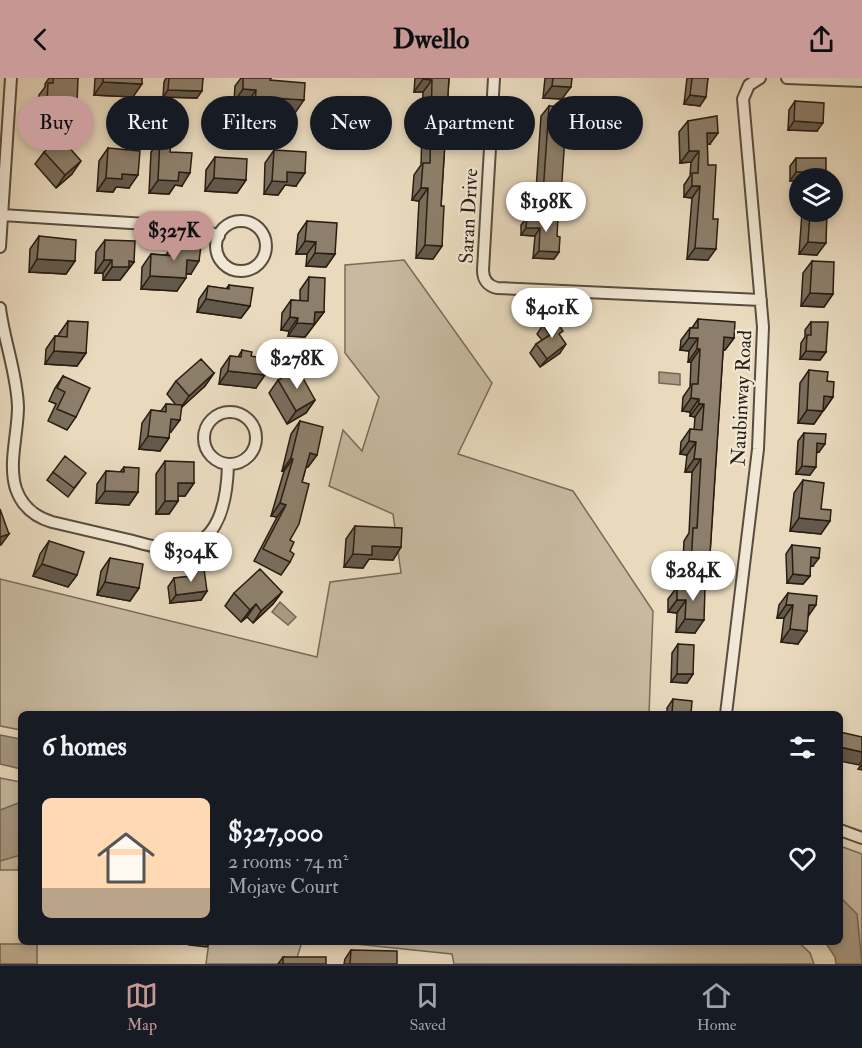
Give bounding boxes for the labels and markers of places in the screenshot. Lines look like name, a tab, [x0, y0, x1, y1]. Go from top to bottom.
pin: $198K	[504, 182, 588, 233]
pin: $327K	[132, 211, 216, 262]
pin: $401K	[510, 288, 594, 339]
pin: $278K	[255, 339, 339, 390]
pin: $304K	[149, 532, 233, 583]
pin: $284K	[651, 551, 735, 602]

